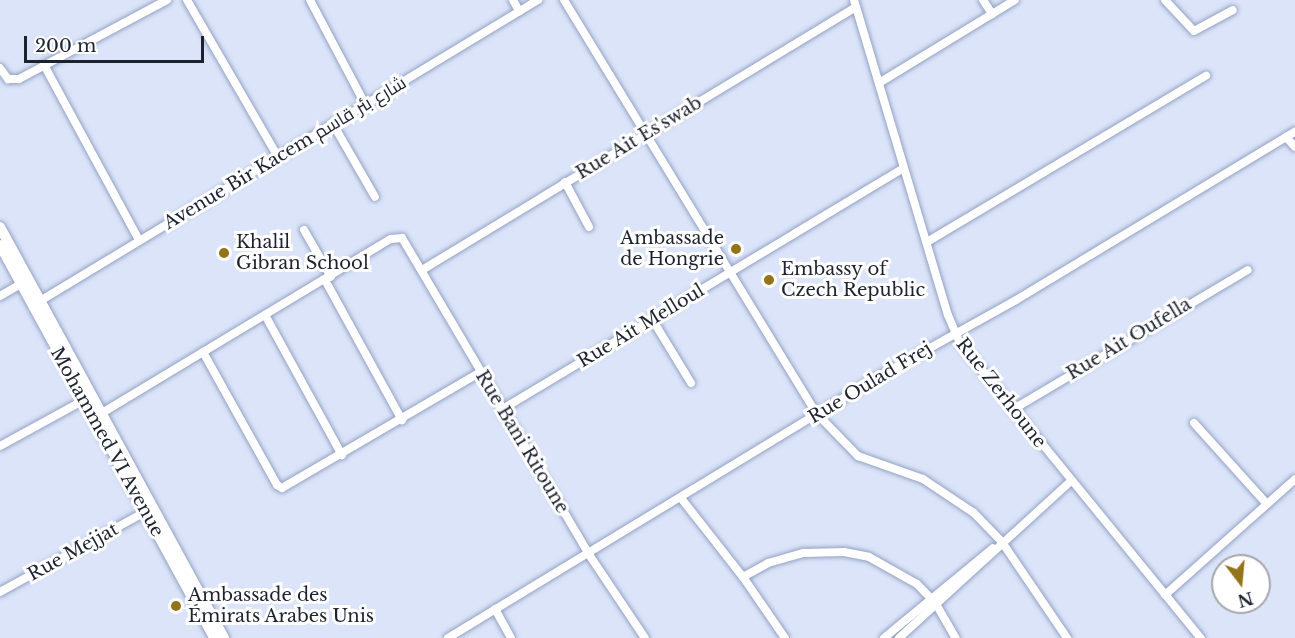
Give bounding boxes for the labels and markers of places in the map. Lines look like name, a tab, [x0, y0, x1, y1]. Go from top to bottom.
place label: Ambassade de Hongrie	[620, 228, 724, 270]
place label: Khalil Gibran School	[236, 232, 369, 274]
marker: Ambassade de Hongrie	[729, 242, 743, 256]
marker: Khalil Gibran School	[217, 246, 231, 260]
place label: Embassy of Czech Republic	[781, 259, 925, 302]
marker: Embassy of Czech Republic	[762, 273, 776, 287]
place label: Ambassade des Émirats Arabes Unis	[188, 585, 375, 628]
marker: Ambassade des Émirats Arabes Unis	[169, 599, 183, 613]

